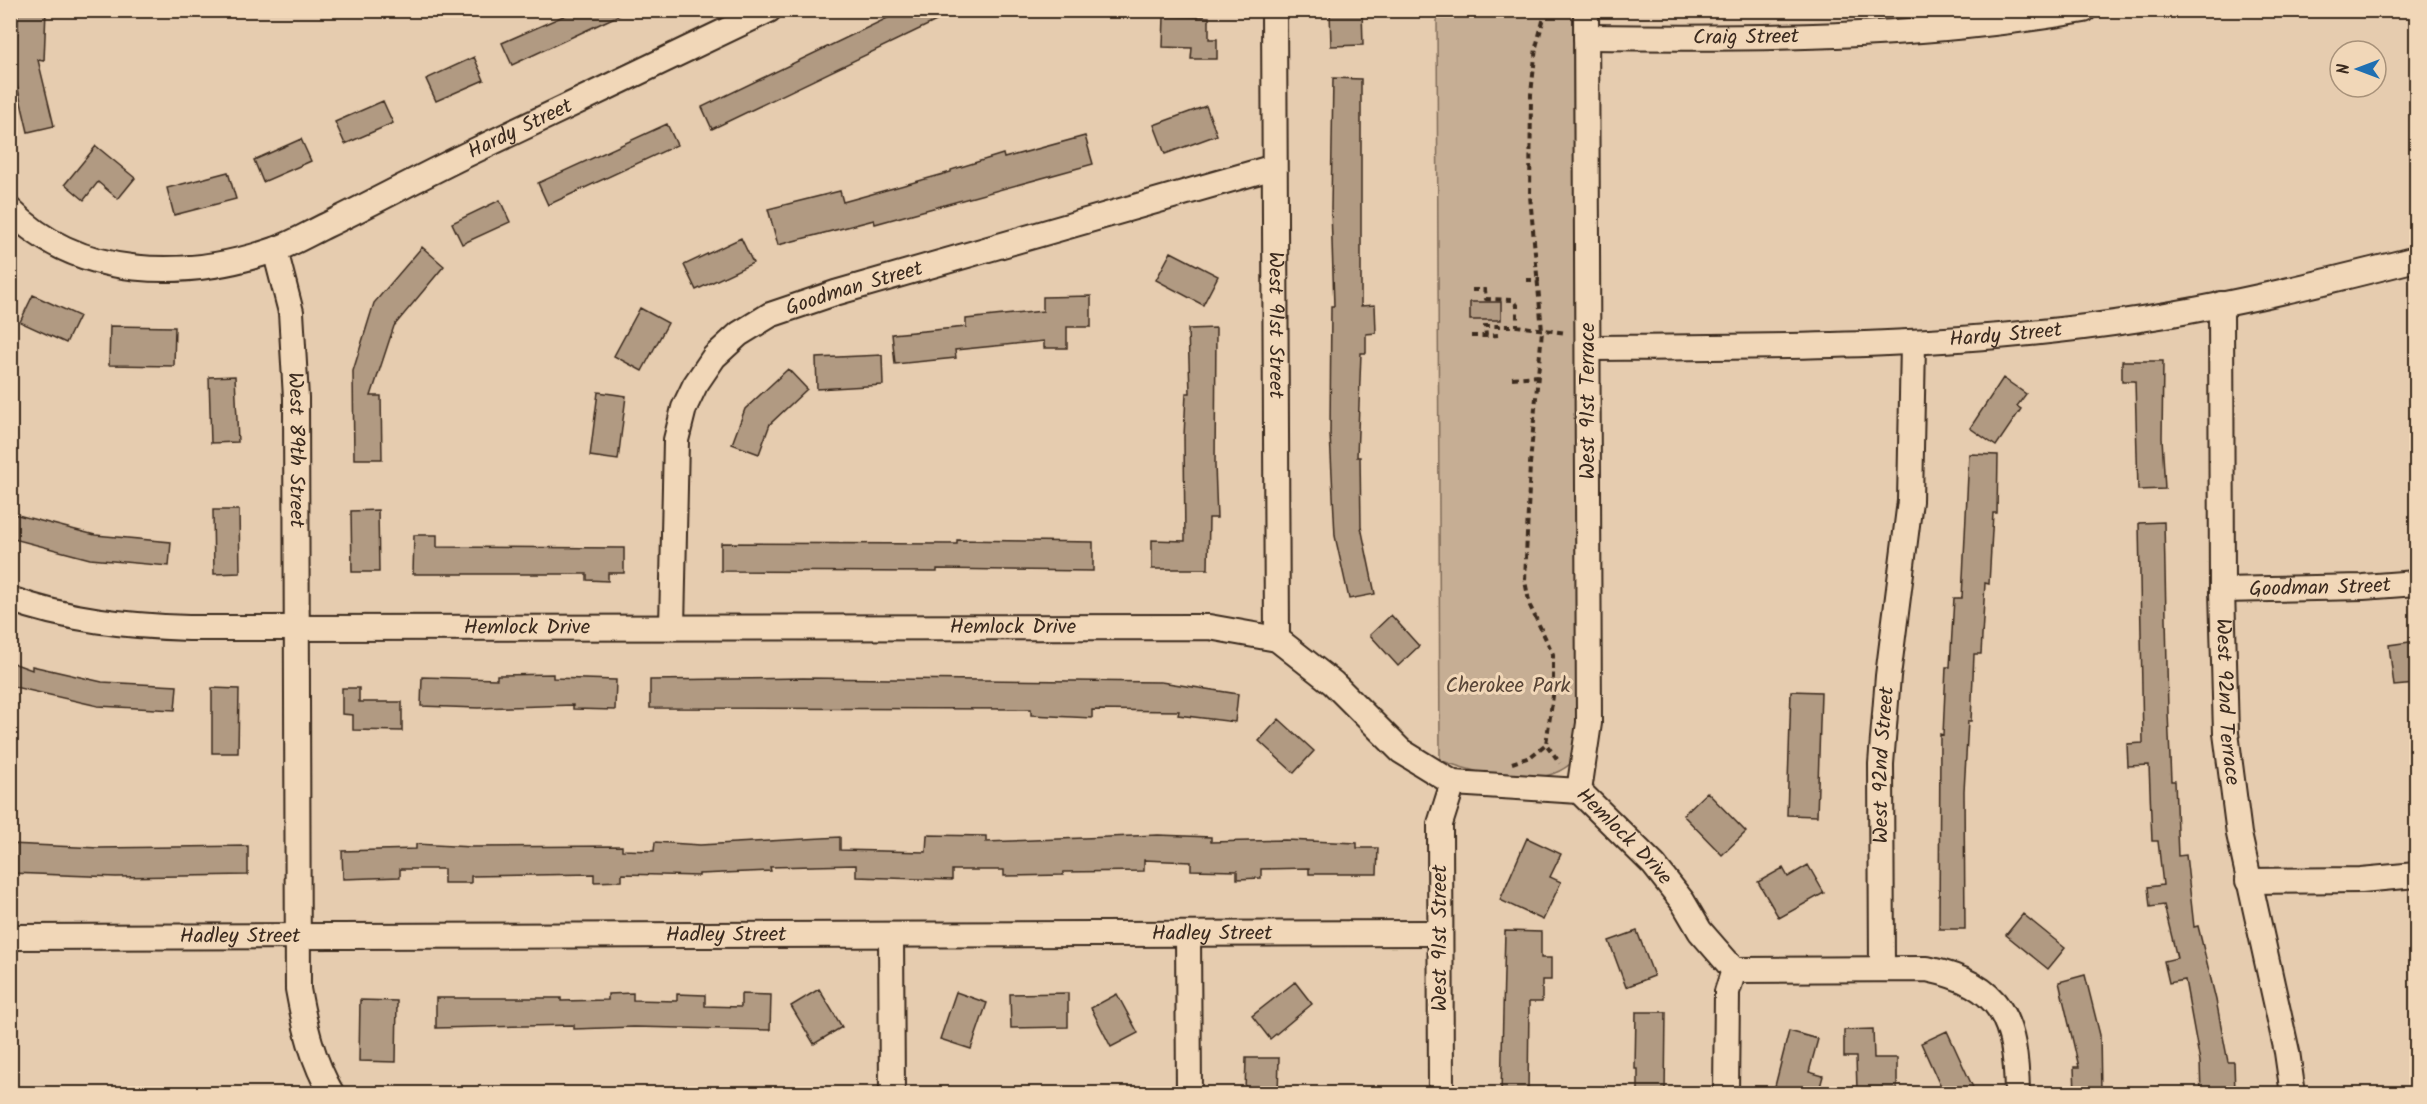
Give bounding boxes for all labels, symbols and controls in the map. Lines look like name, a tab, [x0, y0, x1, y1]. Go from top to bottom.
street label: Craig Street	[1693, 20, 1800, 54]
north arrow	[2328, 39, 2388, 99]
text: N	[2332, 64, 2357, 74]
street label: Hardy Street	[462, 89, 579, 168]
street label: West 91st Street	[1259, 251, 1292, 399]
street label: Goodman Street	[781, 252, 927, 325]
street label: Hardy Street	[1948, 313, 2065, 356]
street label: West 91st Terrace	[1572, 322, 1605, 479]
street label: West 89th Street	[278, 371, 313, 528]
street label: Goodman Street	[2249, 568, 2393, 606]
street label: Hemlock Drive	[464, 611, 591, 644]
street label: Hemlock Drive	[950, 611, 1077, 644]
street label: West 92nd Terrace	[2206, 618, 2249, 788]
park label: Cherokee Park	[1446, 670, 1571, 703]
street label: West 92nd Street	[1864, 684, 1904, 844]
street label: Hemlock Drive	[1568, 780, 1681, 893]
street label: West 91st Street	[1424, 864, 1457, 1011]
street label: Hadley Street	[1152, 917, 1273, 950]
street label: Hadley Street	[666, 918, 787, 952]
street label: Hadley Street	[180, 920, 301, 953]

